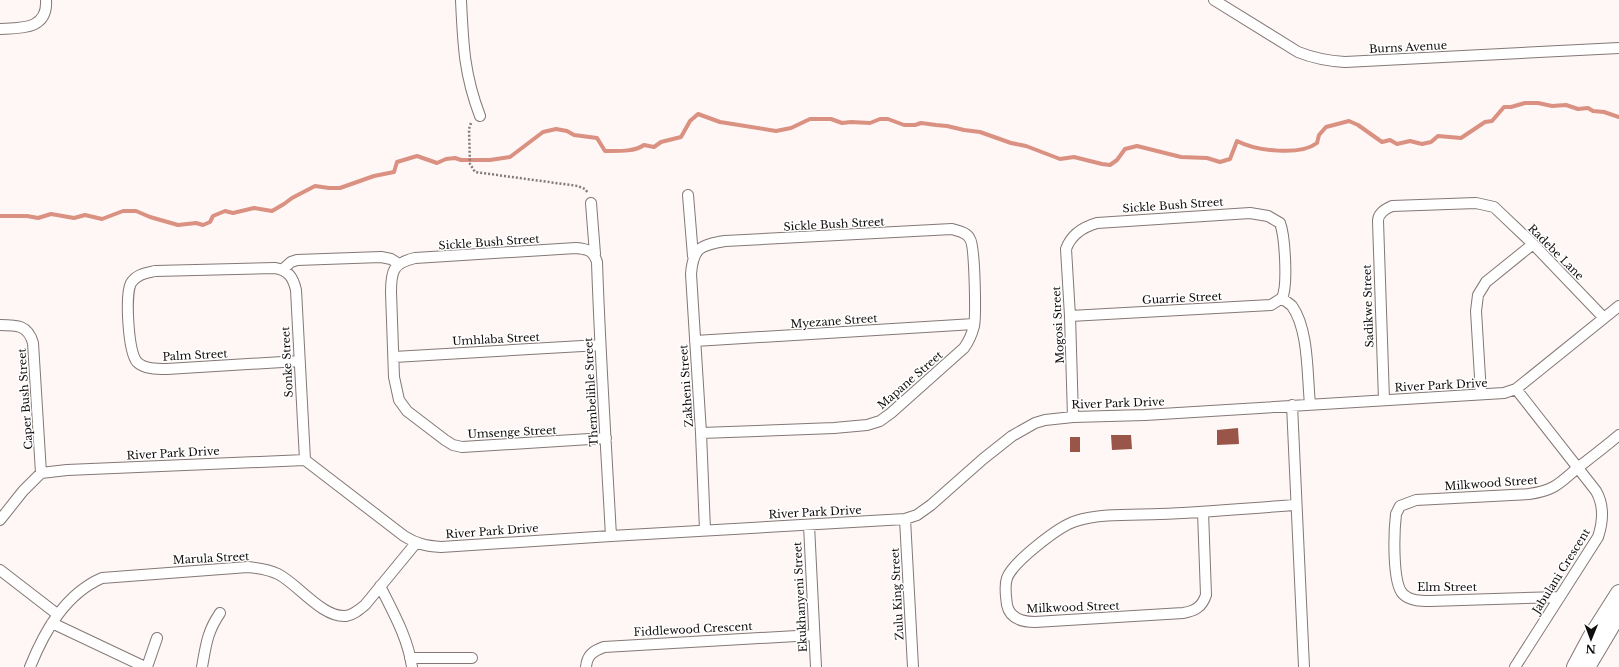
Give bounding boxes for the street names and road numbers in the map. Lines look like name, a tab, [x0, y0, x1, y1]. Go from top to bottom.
street label: Burns Avenue	[1369, 38, 1447, 56]
street label: Sickle Bush Street	[1122, 194, 1225, 216]
street label: Sickle Bush Street	[783, 214, 886, 234]
street label: Radebe Lane	[1525, 221, 1587, 283]
street label: Sickle Bush Street	[438, 231, 541, 253]
street label: Sadikwe Street	[1360, 264, 1376, 348]
street label: Mogosi Street	[1049, 285, 1067, 364]
street label: Guarrie Street	[1142, 289, 1223, 307]
street label: Myezane Street	[790, 311, 879, 331]
street label: Sonke Street	[278, 325, 296, 398]
street label: Umhlaba Street	[452, 330, 541, 348]
street label: Thembelihle Street	[581, 336, 601, 447]
street label: Zakheni Street	[676, 343, 696, 428]
street label: Palm Street	[162, 346, 229, 364]
street label: Caper Bush Street	[14, 347, 36, 450]
street label: Mapane Street	[875, 347, 946, 412]
street label: River Park Drive	[1394, 376, 1488, 394]
street label: River Park Drive	[1071, 394, 1165, 412]
street label: Umsenge Street	[467, 423, 558, 441]
street label: River Park Drive	[126, 444, 220, 462]
street label: Milkwood Street	[1444, 473, 1539, 493]
street label: River Park Drive	[768, 503, 862, 521]
street label: River Park Drive	[445, 521, 539, 541]
street label: Jabulani Crescent	[1528, 525, 1593, 618]
street label: Ekukhanyeni Street	[790, 541, 810, 653]
street label: Zulu King Street	[888, 547, 906, 641]
street label: Marula Street	[172, 549, 250, 567]
street label: Elm Street	[1417, 580, 1478, 594]
street label: Milkwood Street	[1026, 598, 1121, 616]
street label: Fiddlewood Crescent	[633, 619, 754, 639]

